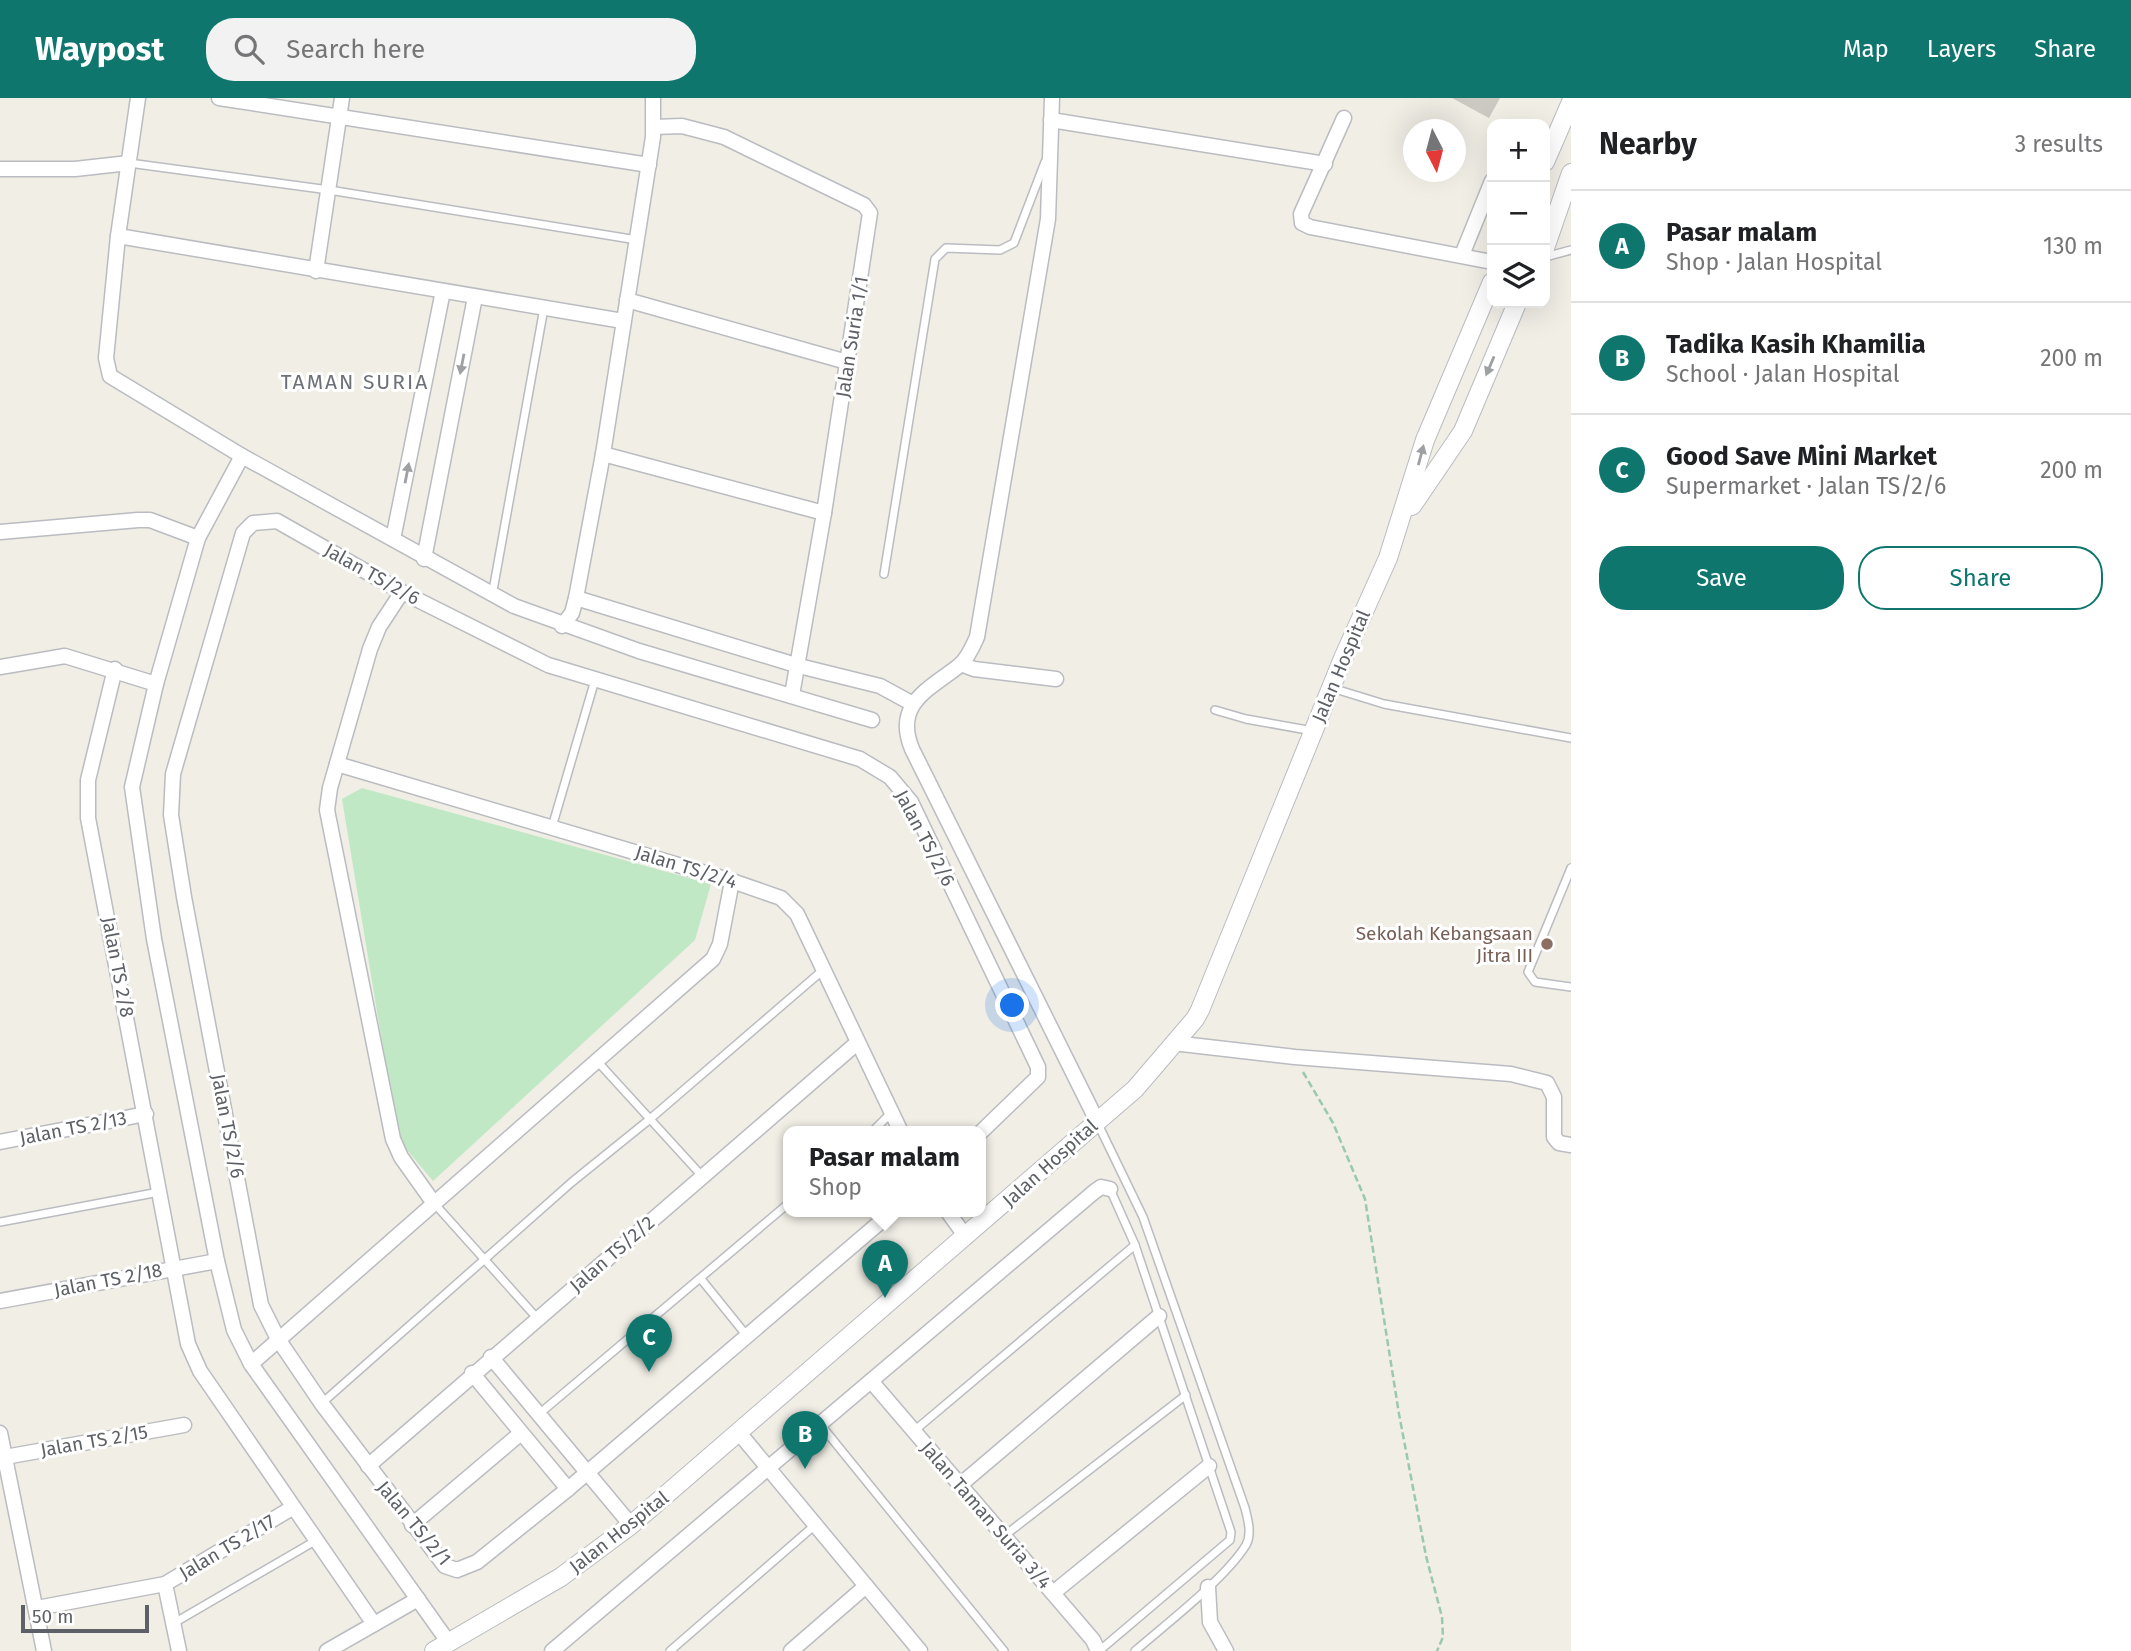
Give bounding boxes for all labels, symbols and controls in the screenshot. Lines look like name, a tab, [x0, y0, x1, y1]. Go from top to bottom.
search box	[206, 18, 696, 81]
text: Waypost	[35, 29, 164, 69]
icon: search	[230, 30, 268, 68]
text: Search here	[286, 34, 425, 65]
text: Map	[1843, 35, 1889, 63]
text: Layers	[1927, 35, 1996, 63]
text: Share	[2034, 35, 2096, 63]
north arrow	[1403, 119, 1466, 182]
map controls	[1487, 119, 1550, 308]
button: +	[1487, 119, 1550, 182]
text: Nearby	[1599, 126, 1697, 162]
text: 3 results	[2015, 130, 2103, 158]
button: −	[1487, 182, 1550, 245]
text: Pasar malam	[1666, 217, 1817, 248]
text: A	[1615, 232, 1629, 260]
text: 130 m	[2043, 232, 2103, 260]
button: layers	[1487, 245, 1550, 308]
text: Shop · Jalan Hospital	[1666, 248, 1882, 276]
street label: Jalan Suria 1/1	[831, 275, 873, 399]
text: Tadika Kasih Khamilia	[1666, 329, 1926, 360]
text: B	[1615, 344, 1629, 372]
text: 200 m	[2040, 344, 2103, 372]
one-way arrow	[456, 353, 467, 375]
one-way arrow	[1485, 355, 1496, 376]
text: School · Jalan Hospital	[1666, 360, 1899, 388]
district label: TAMAN SURIA	[281, 369, 429, 395]
text: Good Save Mini Market	[1666, 441, 1937, 472]
one-way arrow	[1416, 444, 1427, 466]
text: C	[1615, 456, 1629, 484]
text: 200 m	[2040, 456, 2103, 484]
one-way arrow	[401, 461, 412, 483]
text: Supermarket · Jalan TS/2/6	[1666, 472, 1946, 500]
street label: Jalan TS/2/6	[320, 538, 424, 610]
button: Save	[1599, 546, 1844, 610]
button: Share	[1858, 546, 2103, 610]
street label: Jalan Hospital	[1307, 606, 1375, 726]
street label: Jalan TS/2/6	[890, 786, 960, 890]
street label: Jalan TS/2/4	[632, 841, 740, 893]
street label: Jalan TS 2/8	[97, 915, 139, 1019]
place label: Sekolah Kebangsaan Jitra III	[1356, 922, 1533, 967]
marker: Sekolah Kebangsaan Jitra III	[1539, 936, 1555, 952]
your location	[995, 988, 1029, 1022]
street label: Jalan TS/2/6	[207, 1072, 249, 1180]
street label: Jalan TS 2/13	[17, 1106, 129, 1150]
street label: Jalan Hospital	[998, 1114, 1103, 1212]
popup	[783, 1126, 986, 1217]
text: Pasar malam	[809, 1142, 960, 1173]
text: Shop	[809, 1173, 862, 1201]
street label: Jalan TS/2/2	[565, 1211, 659, 1297]
pin: A	[862, 1240, 908, 1298]
street label: Jalan TS 2/18	[52, 1258, 164, 1302]
pin: C	[626, 1314, 672, 1372]
pin: B	[782, 1411, 828, 1469]
street label: Jalan TS 2/15	[39, 1420, 149, 1462]
street label: Jalan Taman Suria 3/4	[916, 1437, 1056, 1593]
street label: Jalan TS/2/1	[372, 1476, 456, 1570]
street label: Jalan Hospital	[565, 1486, 674, 1578]
street label: Jalan TS 2/17	[175, 1509, 279, 1585]
scale bar	[21, 1602, 149, 1634]
text: 50 m	[32, 1605, 73, 1628]

